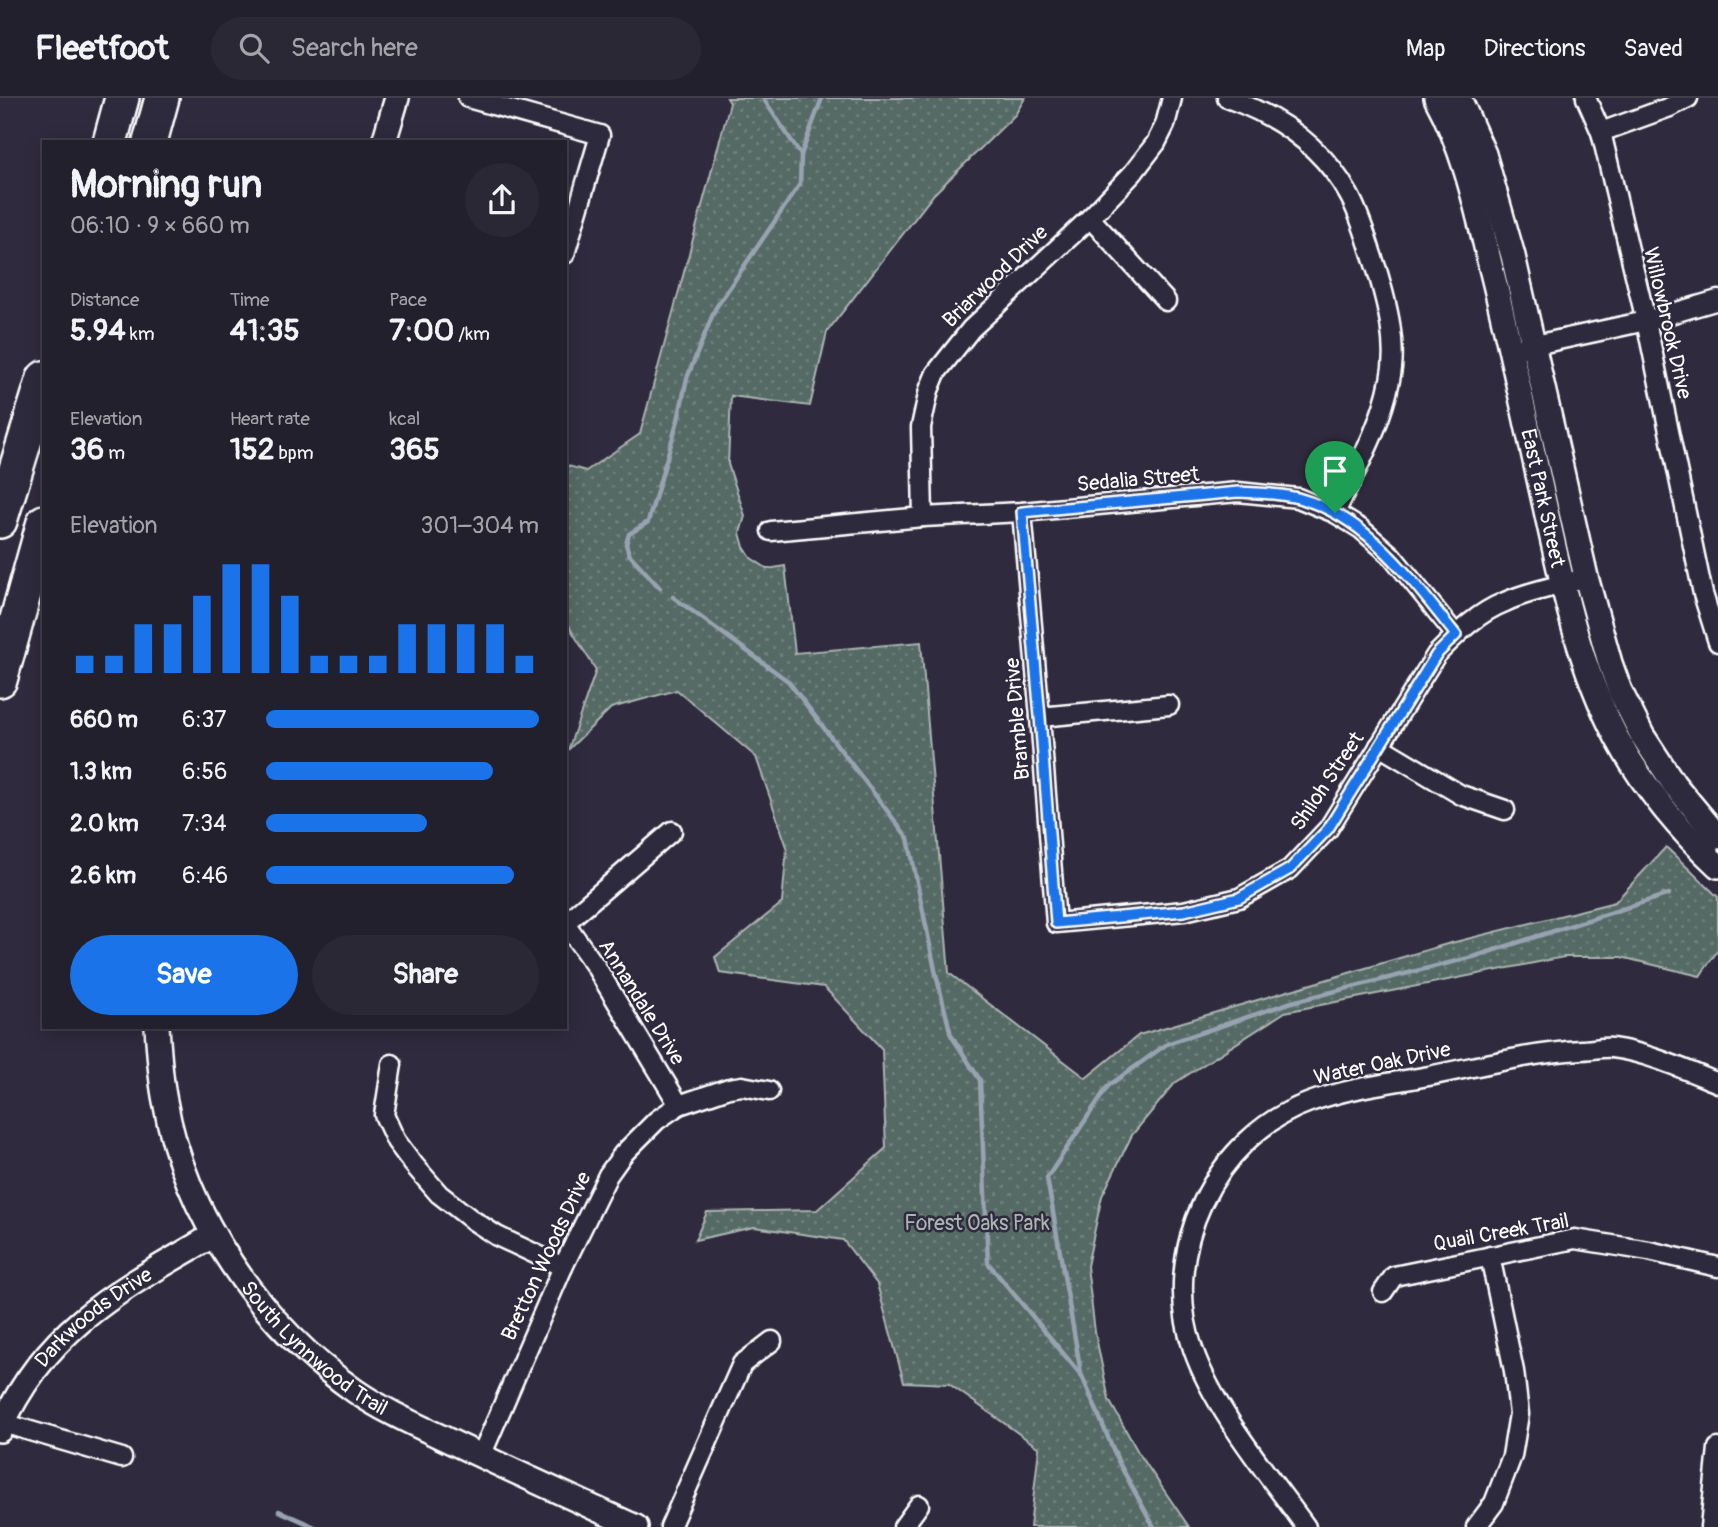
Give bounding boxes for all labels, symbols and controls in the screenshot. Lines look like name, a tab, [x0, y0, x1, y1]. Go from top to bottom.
search box	[211, 17, 701, 80]
text: Fleetfoot	[35, 28, 169, 69]
icon: search	[235, 29, 273, 67]
text: Search here	[291, 32, 418, 64]
text: Map	[1406, 34, 1446, 63]
text: Directions	[1484, 34, 1585, 63]
text: Saved	[1623, 34, 1683, 63]
text: Morning run	[70, 161, 262, 209]
button: share	[465, 163, 539, 237]
text: 06:10 · 9 × 660 m	[70, 211, 250, 240]
street label: Briarwood Drive	[937, 219, 1054, 334]
street label: Willowbrook Drive	[1637, 245, 1698, 402]
text: Distance	[70, 288, 139, 312]
text: Time	[230, 288, 269, 312]
text: Pace	[389, 288, 427, 312]
text: 5.94	[70, 312, 126, 349]
text: 41:35	[230, 312, 300, 349]
text: 7:00	[389, 312, 454, 349]
text: km	[126, 322, 155, 346]
text: /km	[454, 322, 490, 346]
text: Elevation	[70, 407, 142, 431]
text: Heart rate	[230, 407, 310, 431]
text: kcal	[389, 407, 420, 431]
street label: East Park Street	[1514, 426, 1571, 571]
text: 36	[70, 431, 104, 468]
text: 152	[230, 431, 274, 468]
text: 365	[389, 431, 440, 468]
text: m	[104, 441, 125, 465]
text: bpm	[274, 441, 314, 465]
pin	[1305, 441, 1365, 513]
icon: arrive	[1316, 452, 1354, 490]
street label: Sedalia Street	[1076, 461, 1201, 498]
text: Elevation	[70, 511, 158, 540]
text: 301–304 m	[421, 511, 539, 540]
street label: Bramble Drive	[999, 656, 1036, 781]
text: 660 m	[70, 705, 138, 734]
text: 6:37	[182, 705, 227, 734]
street label: Shiloh Street	[1284, 726, 1371, 836]
text: 1.3 km	[70, 757, 132, 786]
text: 6:56	[182, 757, 227, 786]
text: 2.0 km	[70, 809, 139, 838]
text: 7:34	[182, 809, 226, 838]
text: 2.6 km	[70, 861, 136, 890]
text: 6:46	[182, 861, 228, 890]
street label: Annandale Drive	[592, 934, 691, 1071]
button: Save	[70, 935, 298, 1015]
button: Share	[312, 935, 539, 1015]
street label: Water Oak Drive	[1311, 1036, 1454, 1091]
street label: Bretton Woods Drive	[495, 1167, 598, 1345]
street label: Quail Creek Trail	[1431, 1207, 1571, 1258]
park label: Forest Oaks Park	[904, 1210, 1050, 1237]
street label: Darkwoods Drive	[29, 1261, 158, 1373]
street label: South Lynnwood Trail	[234, 1276, 392, 1422]

